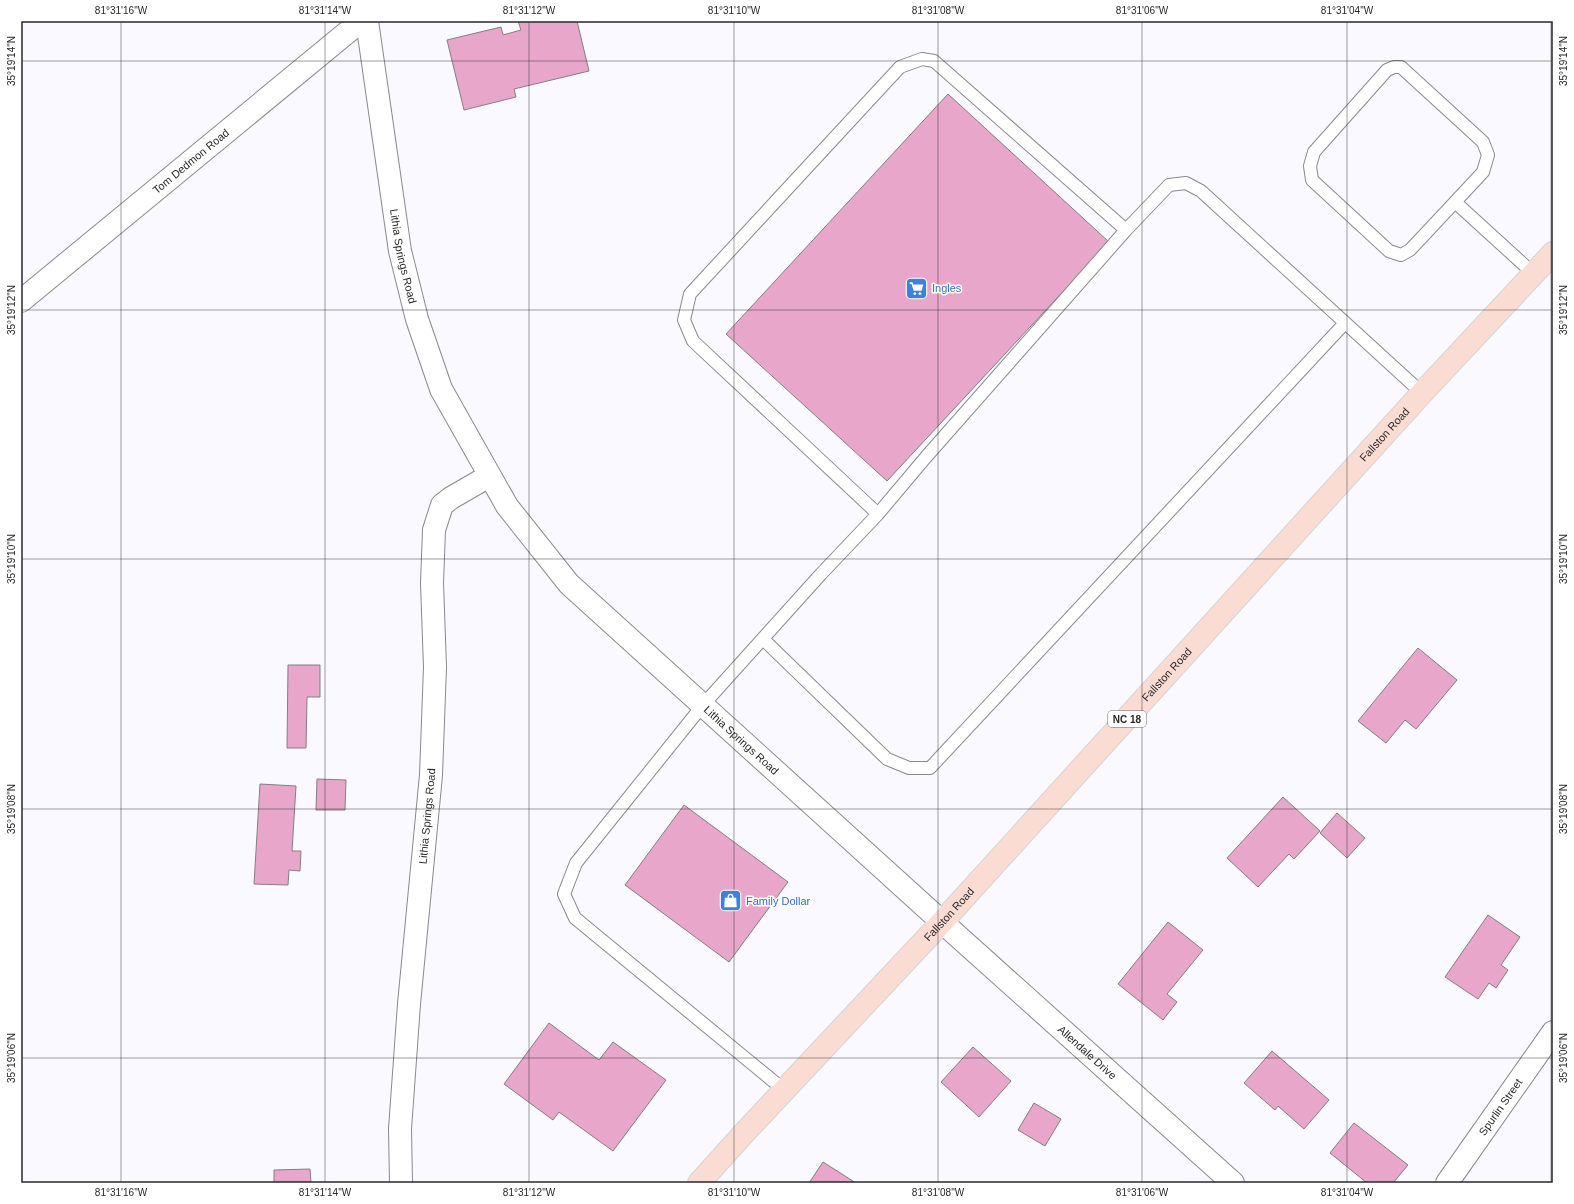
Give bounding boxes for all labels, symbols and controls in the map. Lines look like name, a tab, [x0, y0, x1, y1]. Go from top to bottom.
text: 81°31'16"W	[95, 5, 148, 16]
text: 81°31'14"W	[299, 5, 352, 16]
text: 81°31'12"W	[503, 5, 556, 16]
text: 81°31'10"W	[708, 5, 761, 16]
text: 81°31'08"W	[912, 5, 965, 16]
text: 81°31'06"W	[1116, 5, 1169, 16]
text: 81°31'04"W	[1321, 5, 1374, 16]
text: 35°19'14"N	[6, 36, 17, 86]
text: 35°19'14"N	[1558, 36, 1569, 86]
street label: Tom Dedmon Road	[150, 126, 231, 196]
street label: Lithia Springs Road	[388, 208, 419, 305]
supermarket icon: Ingles	[904, 275, 930, 301]
place label: Ingles	[932, 282, 962, 294]
text: 35°19'12"N	[6, 285, 17, 335]
text: 35°19'12"N	[1558, 285, 1569, 335]
street label: Fallston Road	[1357, 405, 1412, 464]
text: 35°19'10"N	[6, 534, 17, 584]
text: 35°19'10"N	[1558, 534, 1569, 584]
street label: Fallston Road	[1139, 645, 1194, 704]
street label: Lithia Springs Road	[702, 703, 781, 777]
road number: NC 18	[1108, 711, 1146, 727]
street label: Lithia Springs Road	[416, 768, 437, 865]
text: 35°19'08"N	[6, 784, 17, 834]
text: 35°19'08"N	[1558, 784, 1569, 834]
street label: Fallston Road	[921, 885, 976, 943]
shop icon: Family Dollar	[717, 888, 743, 914]
place label: Family Dollar	[746, 895, 811, 907]
street label: Allendale Drive	[1056, 1023, 1119, 1082]
text: 35°19'06"N	[6, 1033, 17, 1083]
text: 35°19'06"N	[1558, 1033, 1569, 1083]
street label: Spurlin Street	[1476, 1076, 1525, 1138]
text: 81°31'16"W	[95, 1187, 148, 1198]
text: 81°31'14"W	[299, 1187, 352, 1198]
text: 81°31'12"W	[503, 1187, 556, 1198]
text: 81°31'10"W	[708, 1187, 761, 1198]
text: 81°31'08"W	[912, 1187, 965, 1198]
text: 81°31'06"W	[1116, 1187, 1169, 1198]
text: 81°31'04"W	[1321, 1187, 1374, 1198]

